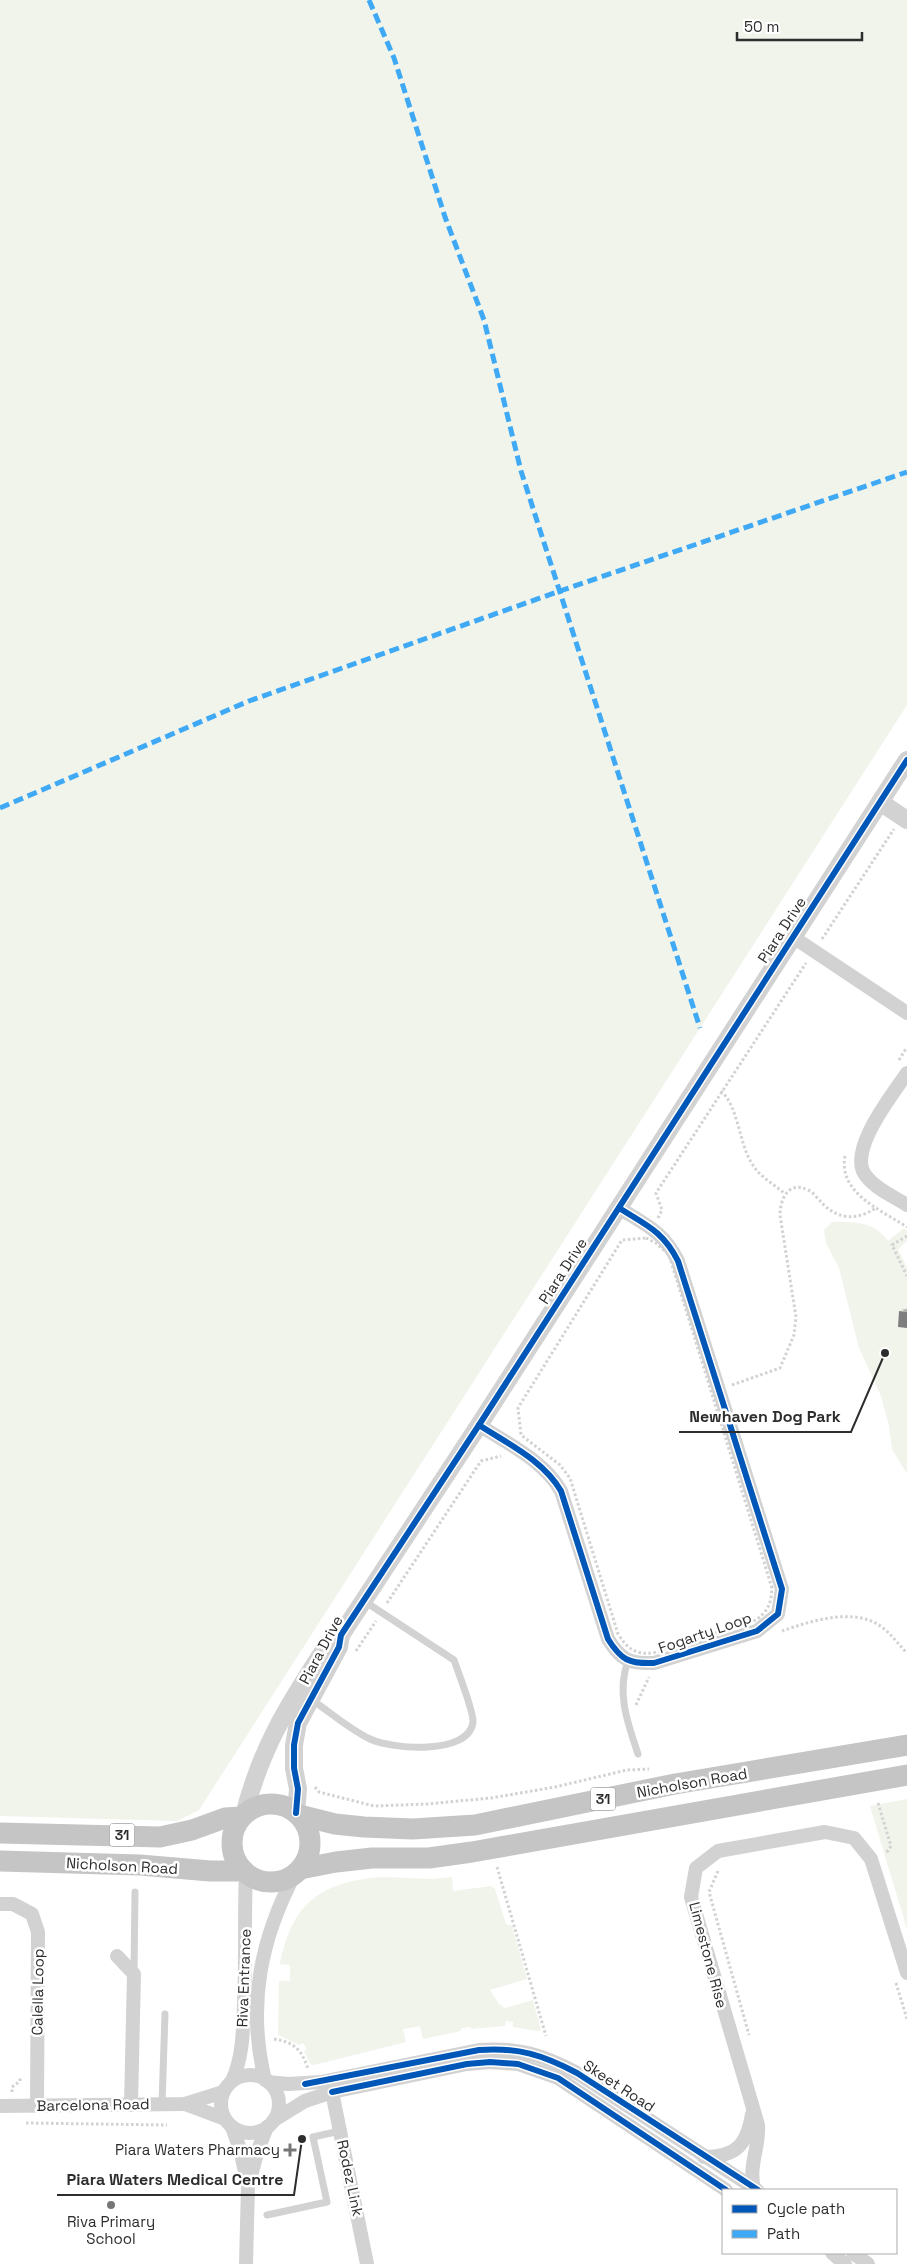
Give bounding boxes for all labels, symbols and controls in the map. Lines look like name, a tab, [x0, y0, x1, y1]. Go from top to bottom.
scale bar	[737, 10, 862, 42]
text: 50 m	[744, 17, 779, 36]
street label: Piara Drive	[753, 893, 810, 966]
street label: Piara Drive	[534, 1234, 591, 1307]
callout: Newhaven Dog Park	[679, 1401, 851, 1432]
text: Newhaven Dog Park	[689, 1406, 841, 1427]
street label: Fogarty Loop	[656, 1608, 754, 1657]
street label: Piara Drive	[295, 1612, 347, 1687]
street label: Nicholson Road	[635, 1763, 749, 1802]
road number: 31	[590, 1788, 616, 1810]
road number: 31	[110, 1824, 134, 1846]
street label: Nicholson Road	[66, 1853, 178, 1878]
street label: Limestone Rise	[685, 1900, 732, 2010]
street label: Riva Entrance	[232, 1928, 255, 2028]
street label: Calella Loop	[27, 1948, 48, 2036]
street label: Skeet Road	[580, 2055, 659, 2116]
street label: Barcelona Road	[36, 2094, 150, 2115]
street label: Rodez Link	[333, 2138, 368, 2218]
place label: Piara Waters Pharmacy	[115, 2140, 280, 2159]
marker: Piara Waters Pharmacy	[284, 2144, 296, 2156]
callout: Piara Waters Medical Centre	[57, 2164, 294, 2195]
text: Piara Waters Medical Centre	[67, 2169, 283, 2190]
legend	[722, 2189, 897, 2254]
marker: Riva Primary School	[105, 2199, 117, 2211]
text: Cycle path	[767, 2199, 845, 2218]
place label: Riva Primary School	[67, 2212, 155, 2248]
text: Path	[767, 2224, 800, 2243]

